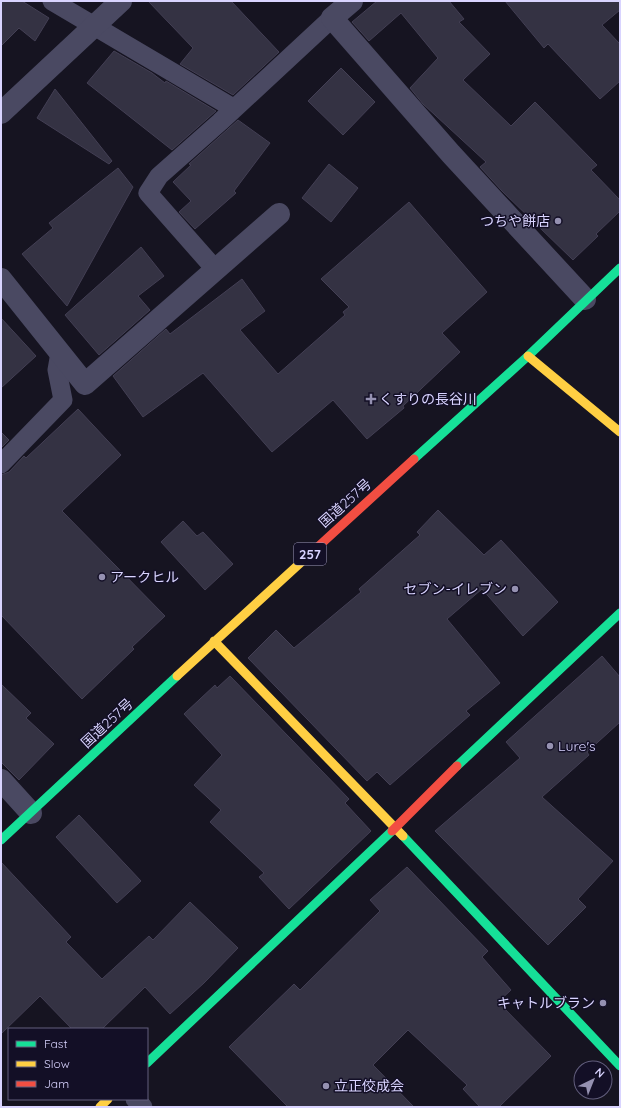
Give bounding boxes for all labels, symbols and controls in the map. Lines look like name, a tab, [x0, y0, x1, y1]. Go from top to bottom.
place label: つちや餅店	[480, 212, 550, 230]
marker: つちや餅店	[553, 216, 563, 226]
place label: くすりの長谷川	[379, 390, 477, 408]
marker: くすりの長谷川	[366, 394, 376, 404]
street label: 国道257号	[315, 475, 375, 531]
road number: 257	[294, 543, 326, 565]
place label: アークヒル	[110, 568, 179, 586]
marker: アークヒル	[97, 572, 107, 582]
place label: セブン-イレブン	[404, 580, 507, 598]
marker: セブン-イレブン	[510, 584, 520, 594]
street label: 国道257号	[77, 694, 137, 752]
place label: Lure's	[558, 737, 596, 755]
marker: Lure's	[545, 741, 555, 751]
place label: キャトルブラン	[497, 994, 595, 1012]
marker: キャトルブラン	[598, 998, 608, 1008]
legend	[8, 1028, 148, 1100]
text: Fast	[44, 1036, 68, 1051]
text: Slow	[44, 1056, 70, 1071]
north arrow	[573, 1060, 613, 1100]
text: N	[592, 1065, 608, 1081]
text: Jam	[44, 1076, 69, 1091]
place label: 立正佼成会	[334, 1077, 404, 1095]
marker: 立正佼成会	[321, 1081, 331, 1091]

